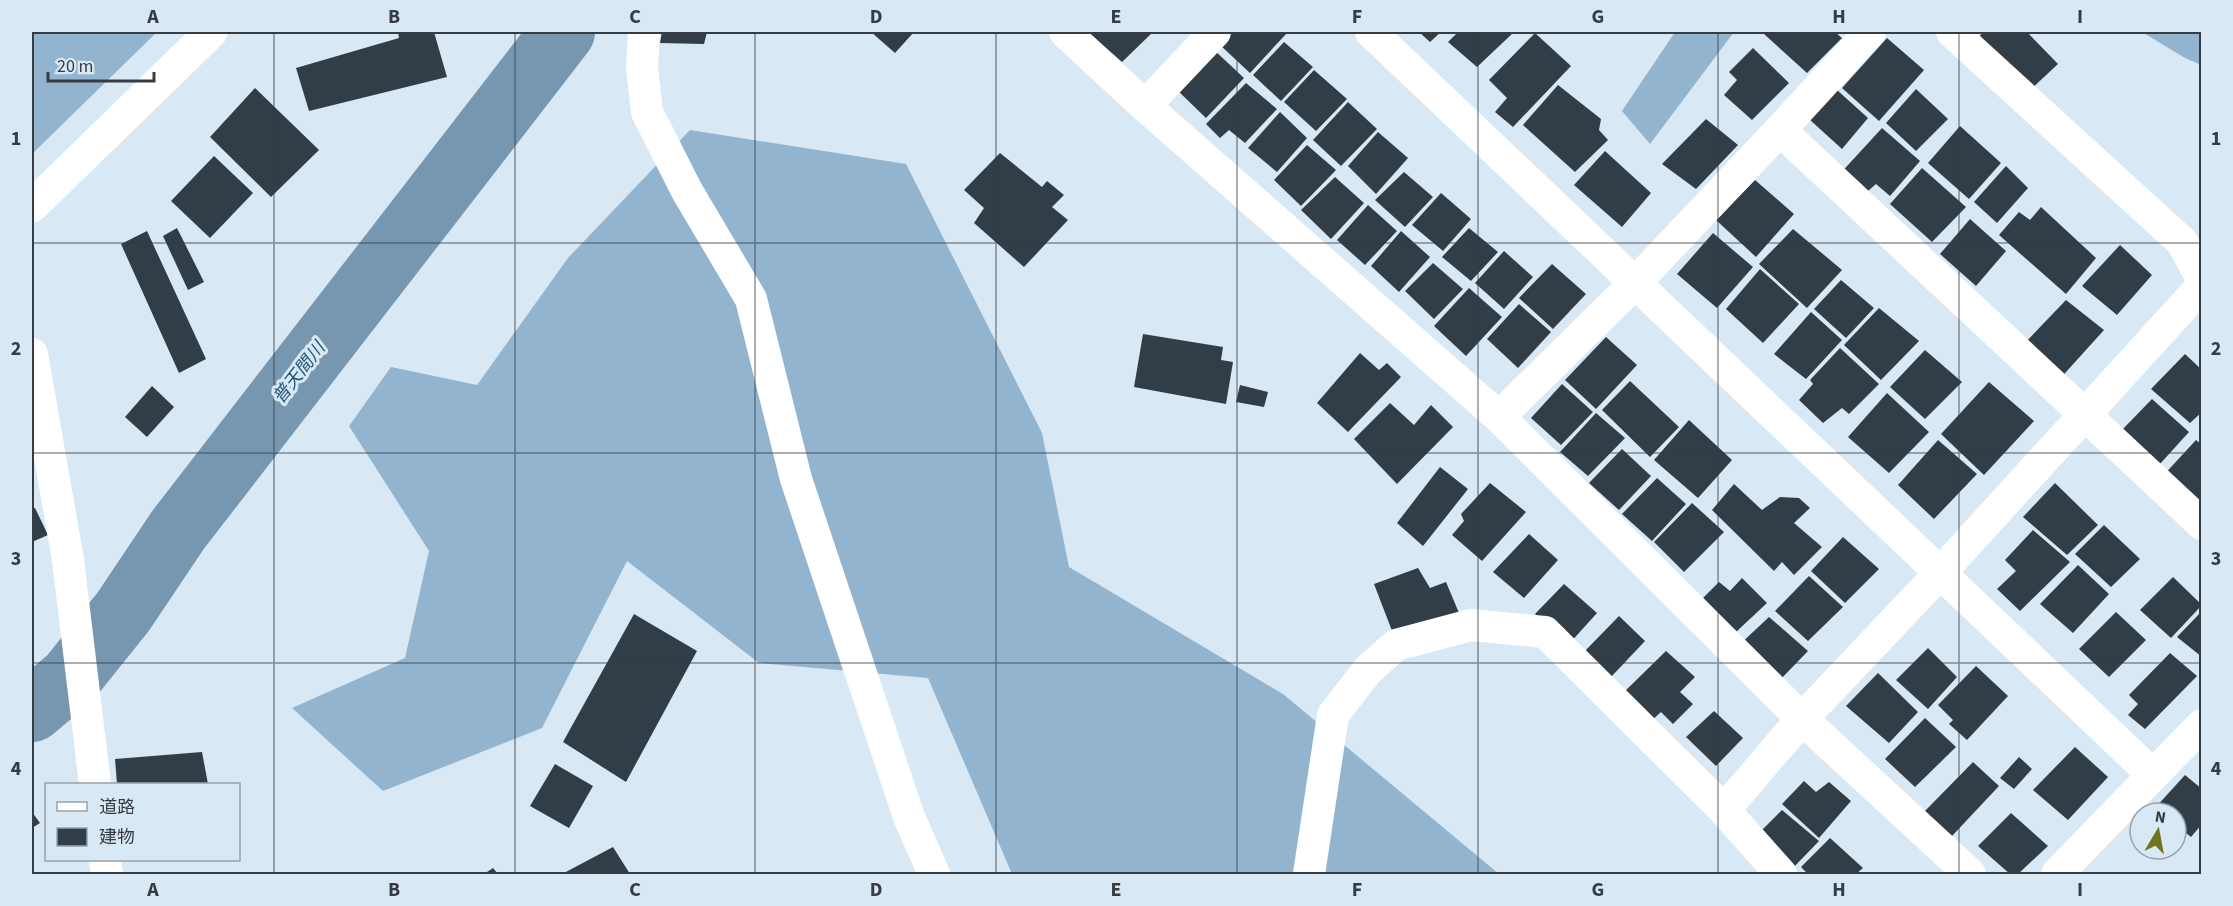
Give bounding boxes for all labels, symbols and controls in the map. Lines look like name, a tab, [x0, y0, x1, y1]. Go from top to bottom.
text: A	[146, 3, 159, 31]
text: B	[388, 3, 400, 31]
text: C	[629, 3, 641, 31]
text: D	[870, 3, 882, 31]
text: E	[1111, 3, 1121, 31]
text: F	[1352, 3, 1362, 31]
text: G	[1592, 3, 1604, 31]
text: H	[1832, 3, 1846, 31]
text: I	[2077, 3, 2083, 31]
scale bar	[48, 45, 154, 83]
text: 20 m	[57, 54, 93, 79]
text: 1	[11, 125, 21, 153]
text: 1	[2211, 125, 2221, 153]
text: 2	[11, 335, 21, 363]
water label: 普天間川	[267, 335, 332, 409]
text: 2	[2211, 335, 2221, 363]
text: 3	[11, 545, 21, 573]
text: 3	[2211, 545, 2221, 573]
text: 4	[11, 755, 22, 783]
text: 4	[2211, 755, 2222, 783]
legend	[45, 783, 240, 861]
text: 道路	[99, 795, 135, 820]
north arrow	[2128, 801, 2188, 861]
text: N	[2153, 805, 2168, 829]
text: 建物	[99, 825, 135, 850]
text: A	[146, 876, 159, 904]
text: B	[388, 876, 400, 904]
text: C	[629, 876, 641, 904]
text: D	[870, 876, 882, 904]
text: E	[1111, 876, 1121, 904]
text: F	[1352, 876, 1362, 904]
text: G	[1592, 876, 1604, 904]
text: H	[1832, 876, 1846, 904]
text: I	[2077, 876, 2083, 904]

